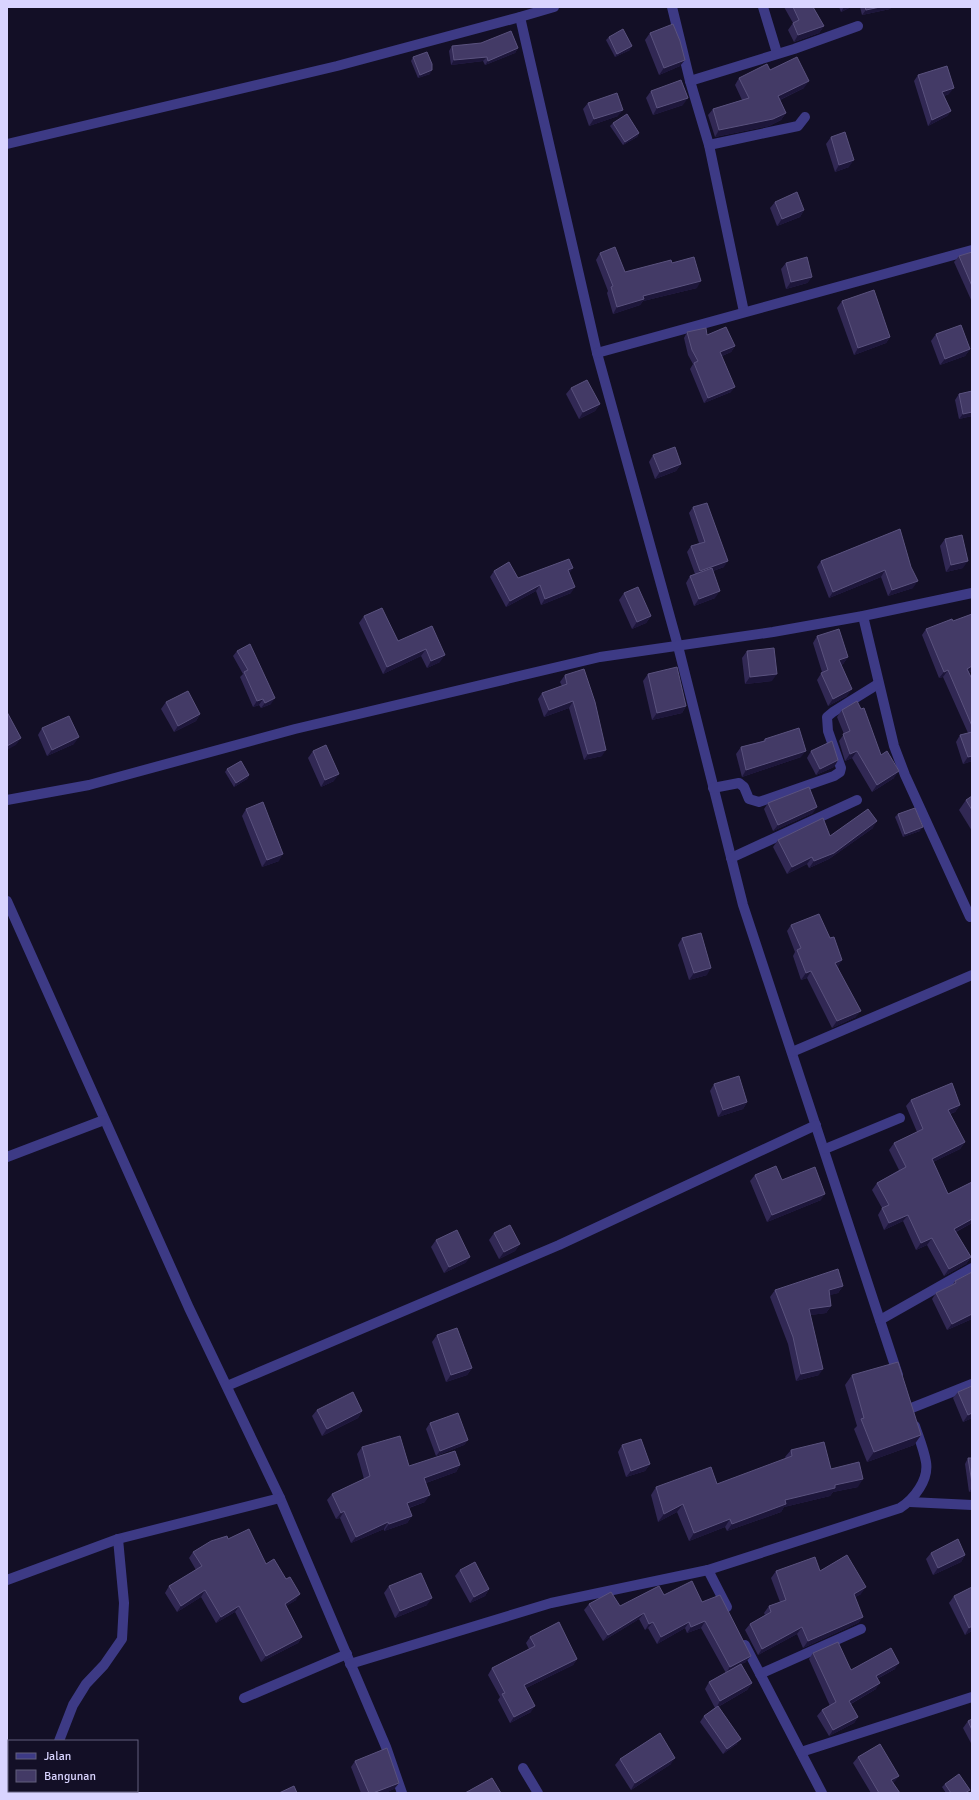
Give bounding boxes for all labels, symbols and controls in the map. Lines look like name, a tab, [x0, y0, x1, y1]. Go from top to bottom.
legend	[8, 1740, 138, 1792]
text: Jalan	[44, 1749, 71, 1764]
text: Bangunan	[44, 1769, 96, 1784]

